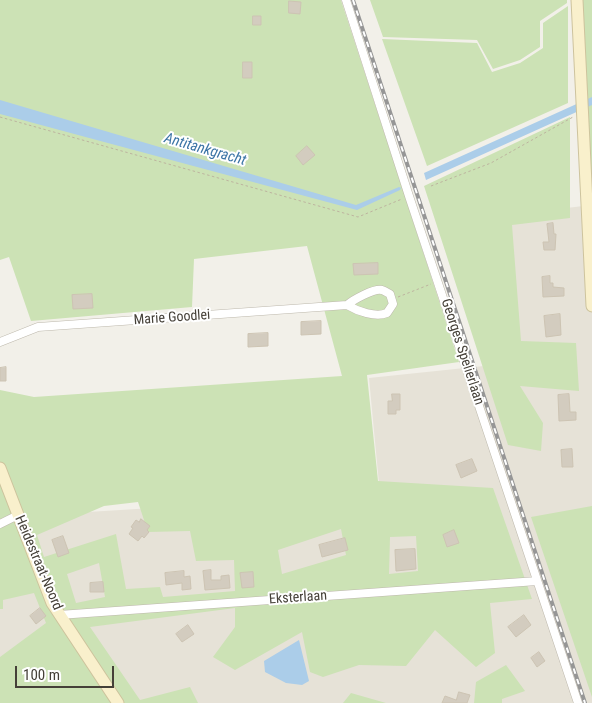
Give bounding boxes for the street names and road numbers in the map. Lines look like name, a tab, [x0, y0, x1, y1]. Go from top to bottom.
street label: Georges Spelierlaan	[437, 297, 487, 407]
street label: Marie Goodlei	[133, 307, 211, 329]
street label: Heidestraat-Noord	[10, 513, 66, 613]
street label: Eksterlaan	[268, 588, 328, 608]

